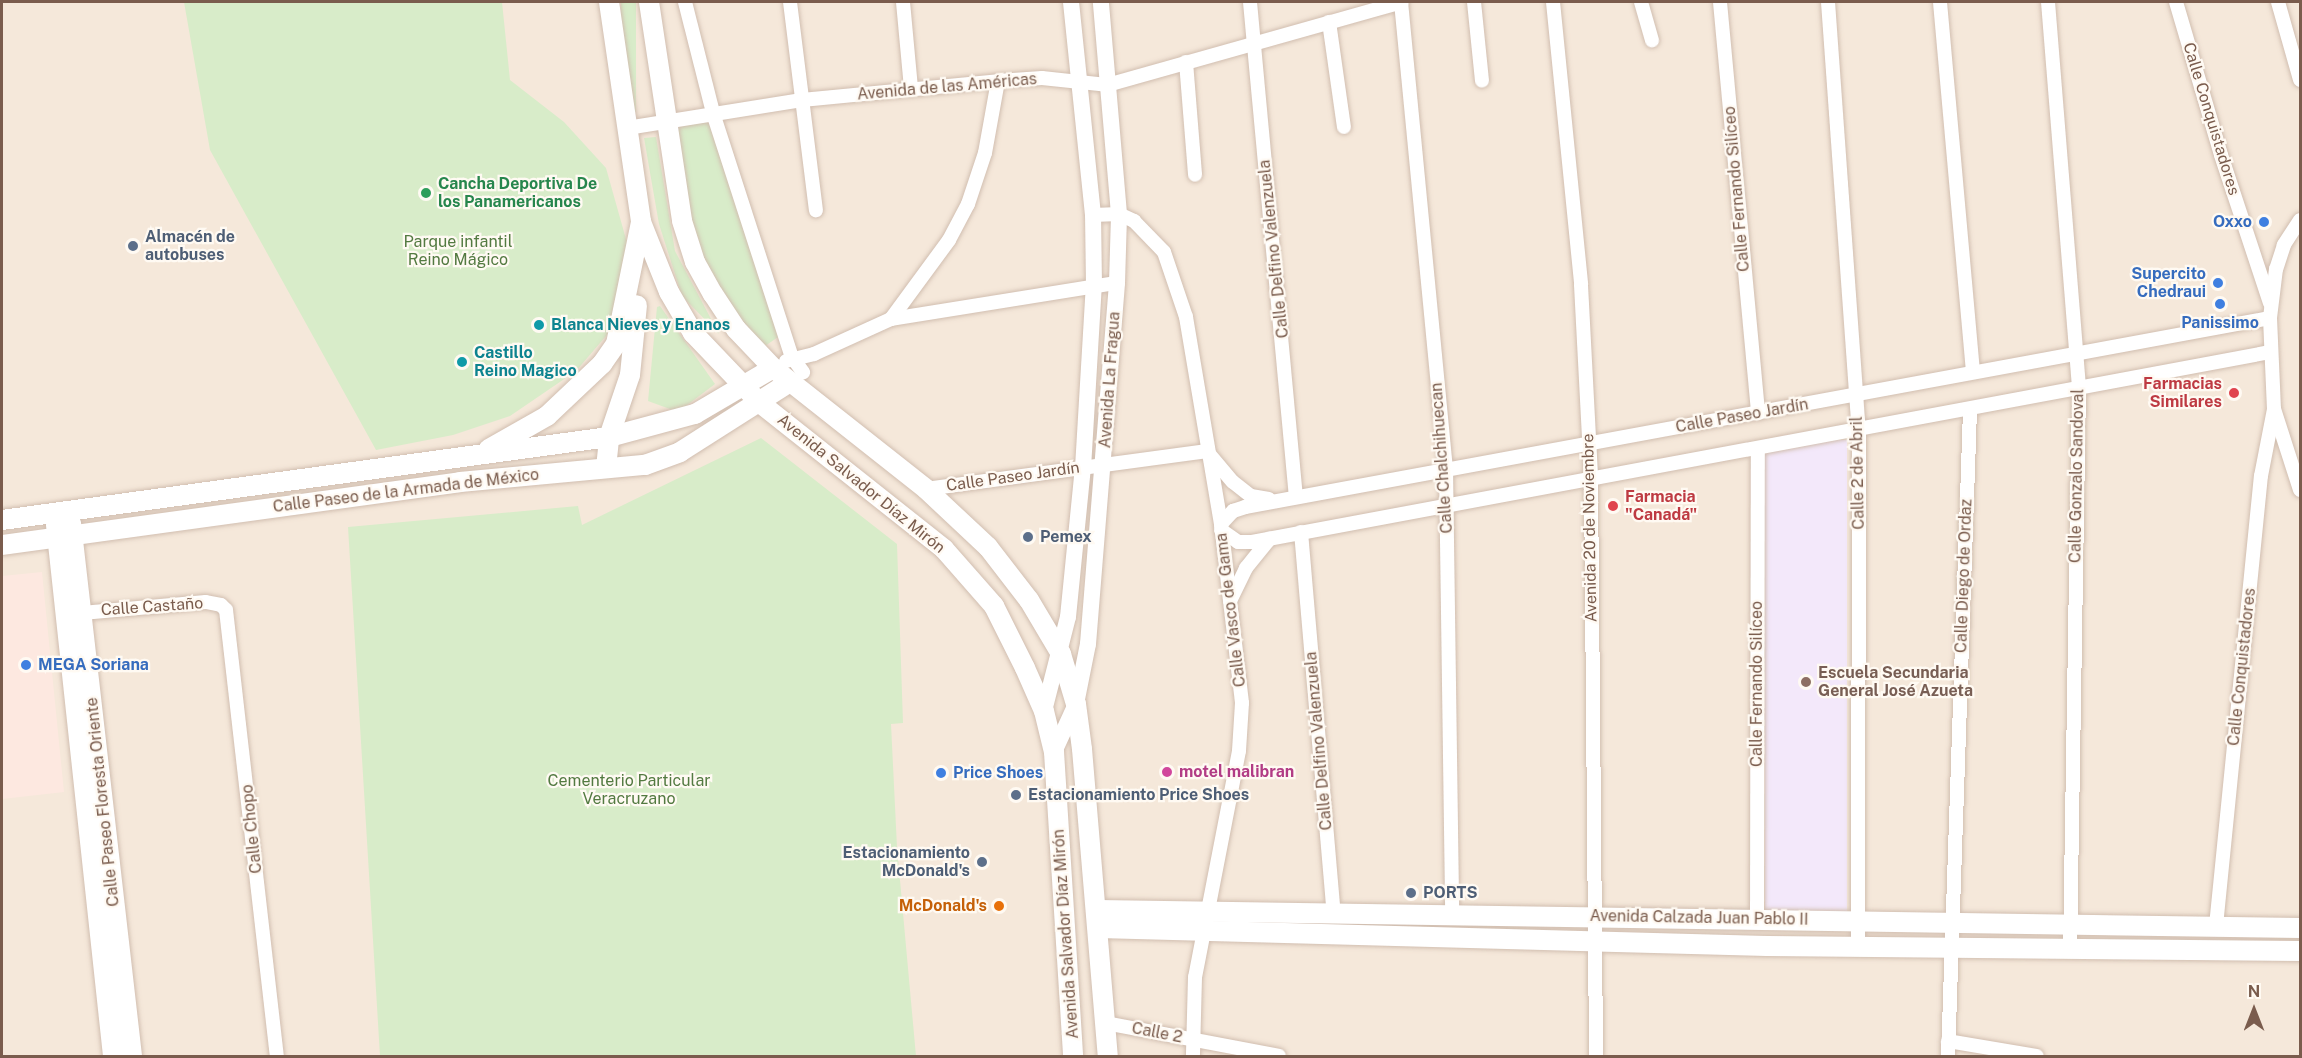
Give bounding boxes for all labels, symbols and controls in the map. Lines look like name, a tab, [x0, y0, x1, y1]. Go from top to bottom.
street label: Calle Conquistadores	[2179, 40, 2243, 198]
street label: Avenida de las Américas	[856, 70, 1038, 104]
street label: Calle Fernando Silíceo	[1720, 105, 1754, 273]
street label: Calle Delfino Valenzuela	[1255, 159, 1293, 339]
place label: Cancha Deportiva De los Panamericanos	[438, 174, 597, 212]
marker: Cancha Deportiva De los Panamericanos	[419, 186, 433, 200]
place label: Oxxo	[2213, 212, 2252, 232]
marker: Oxxo	[2257, 215, 2271, 229]
place label: Almacén de autobuses	[145, 227, 235, 265]
park label: Parque infantil Reino Mágico	[403, 232, 513, 270]
marker: Almacén de autobuses	[126, 239, 140, 253]
place label: Supercito Chedraui	[2131, 264, 2206, 302]
marker: Supercito Chedraui	[2211, 276, 2225, 290]
marker: Panissimo	[2213, 297, 2227, 311]
street label: Avenida La Fragua	[1096, 311, 1124, 449]
place label: Panissimo	[2181, 313, 2259, 333]
place label: Blanca Nieves y Enanos	[551, 315, 730, 335]
marker: Blanca Nieves y Enanos	[532, 318, 546, 332]
place label: Castillo Reino Magico	[474, 343, 577, 381]
marker: Castillo Reino Magico	[455, 355, 469, 369]
place label: Farmacias Similares	[2143, 374, 2222, 412]
street label: Calle Chalchihuecan	[1427, 382, 1457, 534]
marker: Farmacias Similares	[2227, 386, 2241, 400]
street label: Calle Gonzalo Sandoval	[2066, 389, 2088, 563]
street label: Calle Paseo Jardín	[1674, 395, 1810, 437]
street label: Avenida Salvador Díaz Mirón	[773, 410, 949, 558]
street label: Calle 2 de Abril	[1847, 416, 1869, 530]
street label: Avenida 20 de Noviembre	[1579, 433, 1601, 623]
street label: Calle Paseo Jardín	[945, 458, 1081, 496]
street label: Calle Paseo de la Armada de México	[271, 465, 541, 517]
place label: Farmacia "Canadá"	[1625, 487, 1697, 525]
street label: Calle Diego de Ordaz	[1952, 498, 1976, 654]
marker: Farmacia "Canadá"	[1606, 499, 1620, 513]
place label: Pemex	[1040, 527, 1092, 547]
marker: Pemex	[1021, 530, 1035, 544]
street label: Calle Vasco de Gama	[1212, 531, 1250, 689]
street label: Calle Conquistadores	[2224, 587, 2260, 747]
street label: Calle Castaño	[100, 594, 204, 620]
street label: Calle Fernando Silíceo	[1747, 601, 1767, 767]
street label: Calle Delfino Valenzuela	[1302, 651, 1336, 831]
place label: MEGA Soriana	[38, 655, 149, 675]
marker: MEGA Soriana	[19, 658, 33, 672]
place label: Escuela Secundaria General José Azueta	[1818, 663, 1973, 701]
marker: Escuela Secundaria General José Azueta	[1799, 675, 1813, 689]
street label: Calle Paseo Floresta Oriente	[82, 696, 124, 908]
place label: motel malibran	[1179, 762, 1294, 782]
place label: Price Shoes	[953, 763, 1043, 783]
marker: motel malibran	[1160, 765, 1174, 779]
marker: Price Shoes	[934, 766, 948, 780]
park label: Cementerio Particular Veracruzano	[547, 771, 711, 809]
street label: Calle Chopo	[238, 783, 266, 875]
place label: Estacionamiento Price Shoes	[1028, 785, 1249, 805]
marker: Estacionamiento Price Shoes	[1009, 788, 1023, 802]
street label: Avenida Salvador Díaz Mirón	[1049, 828, 1083, 1040]
place label: Estacionamiento McDonald's	[843, 843, 970, 881]
marker: Estacionamiento McDonald's	[975, 855, 989, 869]
place label: PORTS	[1423, 883, 1478, 903]
marker: PORTS	[1404, 886, 1418, 900]
place label: McDonald's	[899, 896, 987, 916]
marker: McDonald's	[992, 899, 1006, 913]
street label: Avenida Calzada Juan Pablo II	[1589, 906, 1809, 930]
north arrow	[2224, 980, 2284, 1040]
text: N	[2248, 982, 2260, 1001]
street label: Calle 2	[1130, 1019, 1184, 1047]

